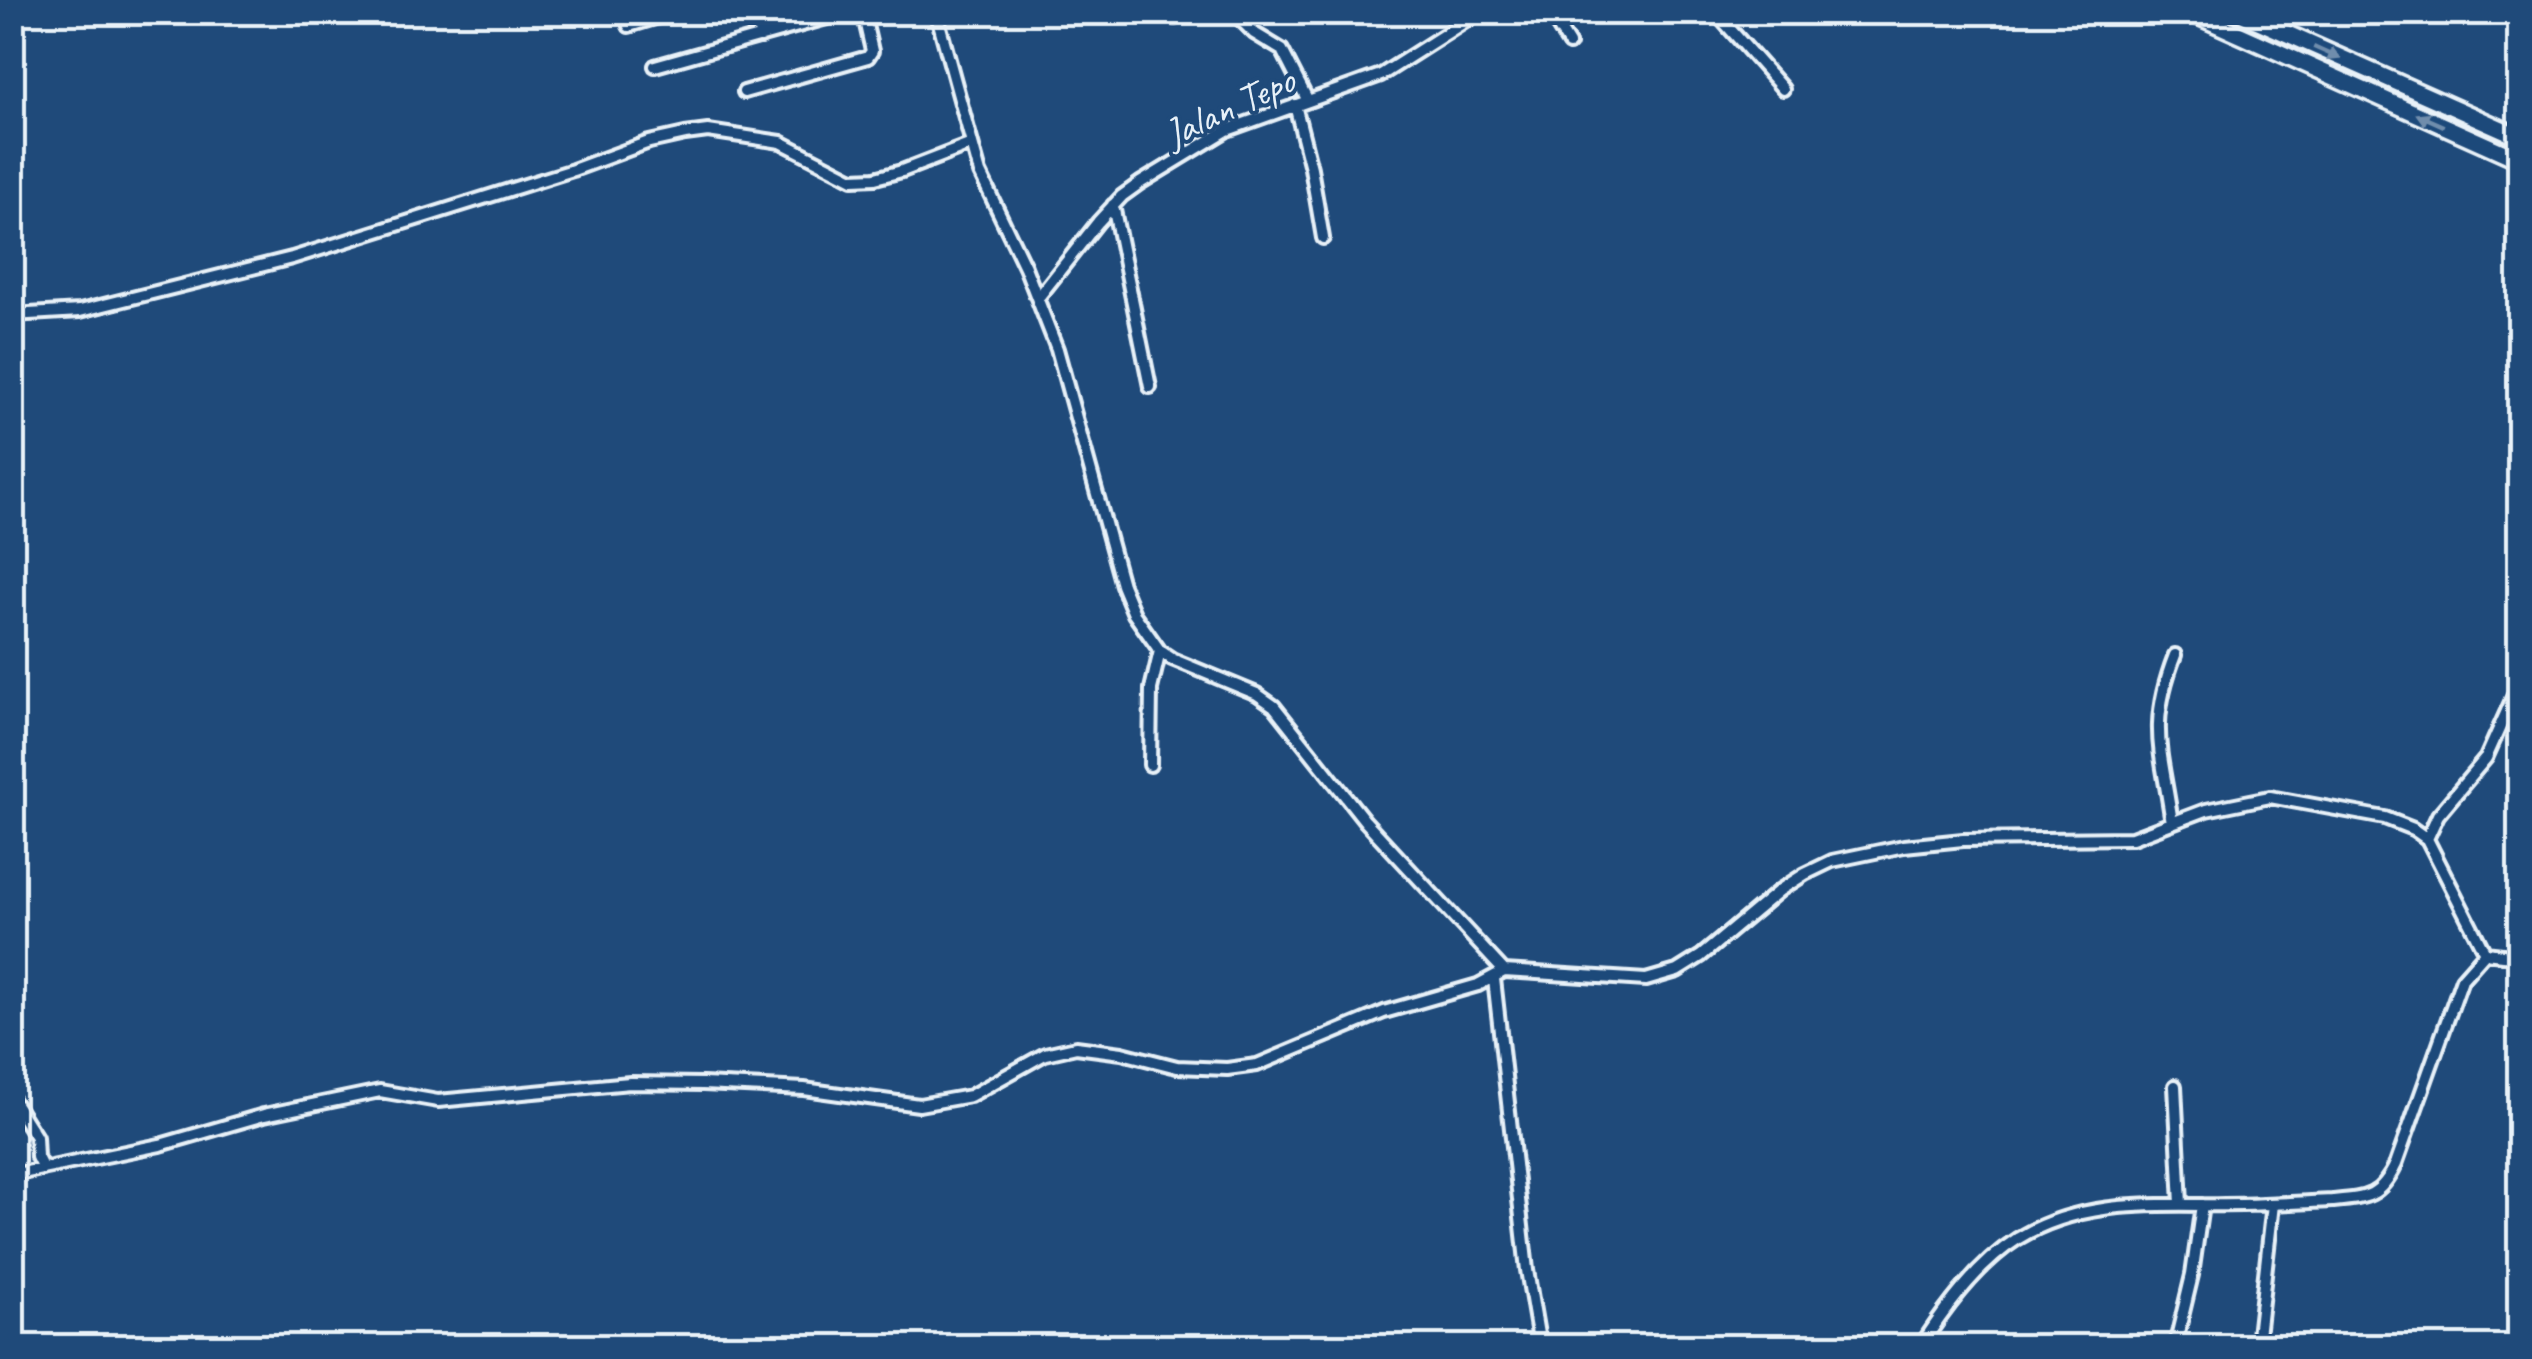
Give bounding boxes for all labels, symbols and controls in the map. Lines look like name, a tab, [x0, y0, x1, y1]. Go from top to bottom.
one-way arrow	[2312, 45, 2341, 61]
street label: Jalan Tepo	[1154, 54, 1304, 160]
one-way arrow	[2415, 112, 2445, 128]

